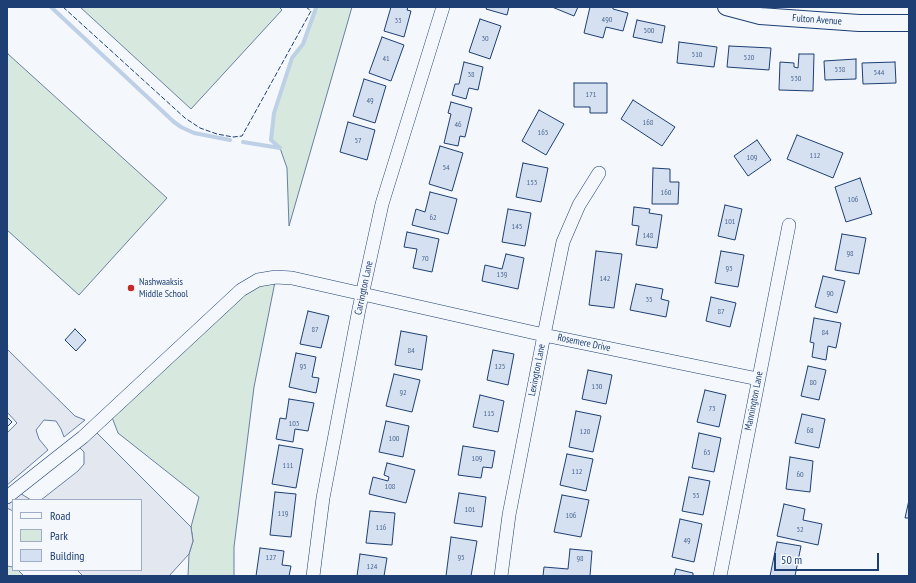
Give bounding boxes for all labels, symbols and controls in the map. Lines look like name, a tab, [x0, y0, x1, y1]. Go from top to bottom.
street label: Fulton Avenue	[792, 12, 842, 28]
house number: 490	[602, 15, 612, 25]
house number: 33	[394, 16, 402, 26]
house number: 500	[644, 26, 654, 36]
house number: 30	[481, 34, 489, 44]
house number: 510	[692, 50, 702, 60]
house number: 520	[744, 53, 754, 63]
house number: 41	[382, 54, 390, 64]
house number: 538	[835, 65, 845, 75]
house number: 544	[874, 68, 884, 78]
house number: 38	[467, 70, 475, 80]
house number: 530	[791, 74, 801, 84]
house number: 171	[586, 90, 596, 100]
house number: 49	[366, 96, 374, 106]
house number: 168	[643, 118, 653, 128]
house number: 46	[454, 120, 462, 130]
house number: 165	[538, 128, 548, 138]
house number: 57	[354, 136, 362, 146]
house number: 112	[810, 151, 820, 161]
house number: 109	[747, 153, 757, 163]
house number: 54	[442, 163, 450, 173]
house number: 153	[527, 178, 537, 188]
house number: 160	[661, 188, 671, 198]
house number: 106	[848, 195, 858, 205]
house number: 62	[429, 213, 437, 223]
house number: 101	[725, 217, 735, 227]
house number: 145	[512, 222, 522, 232]
house number: 148	[643, 231, 653, 241]
house number: 98	[846, 249, 854, 259]
house number: 70	[421, 254, 429, 264]
street label: Carrington Lane	[352, 260, 376, 316]
house number: 93	[725, 264, 733, 274]
house number: 139	[497, 270, 507, 280]
house number: 142	[600, 274, 610, 284]
place label: Nashwaaksis Middle School	[139, 276, 188, 300]
marker: Nashwaaksis Middle School	[126, 283, 136, 293]
house number: 90	[826, 289, 834, 299]
house number: 35	[645, 295, 653, 305]
house number: 87	[717, 307, 725, 317]
house number: 87	[311, 325, 319, 335]
house number: 84	[821, 328, 829, 338]
street label: Rosemere Drive	[556, 332, 612, 354]
street label: Lexington Lane	[526, 343, 548, 397]
house number: 84	[407, 346, 415, 356]
house number: 95	[299, 362, 307, 372]
house number: 125	[495, 362, 505, 372]
street label: Mannington Lane	[742, 370, 766, 432]
house number: 80	[809, 378, 817, 388]
house number: 130	[592, 382, 602, 392]
house number: 92	[399, 388, 407, 398]
house number: 73	[708, 404, 716, 414]
house number: 115	[484, 409, 494, 419]
house number: 103	[289, 419, 299, 429]
house number: 68	[806, 426, 814, 436]
house number: 120	[580, 427, 590, 437]
house number: 100	[389, 434, 399, 444]
house number: 65	[703, 448, 711, 458]
house number: 109	[472, 454, 482, 464]
house number: 111	[283, 461, 293, 471]
house number: 112	[572, 467, 582, 477]
house number: 60	[796, 470, 804, 480]
house number: 108	[385, 482, 395, 492]
house number: 55	[692, 491, 700, 501]
legend	[12, 499, 142, 571]
house number: 101	[465, 505, 475, 515]
text: Road	[50, 508, 70, 523]
house number: 119	[278, 509, 288, 519]
house number: 106	[566, 511, 576, 521]
house number: 116	[376, 523, 386, 533]
house number: 52	[796, 525, 804, 535]
text: Park	[50, 528, 68, 543]
house number: 49	[683, 536, 691, 546]
scale bar	[776, 545, 881, 571]
text: Building	[50, 548, 85, 563]
text: 50 m	[781, 552, 802, 567]
house number: 127	[266, 553, 276, 563]
house number: 95	[457, 553, 465, 563]
house number: 98	[576, 554, 584, 564]
house number: 124	[367, 562, 377, 572]

